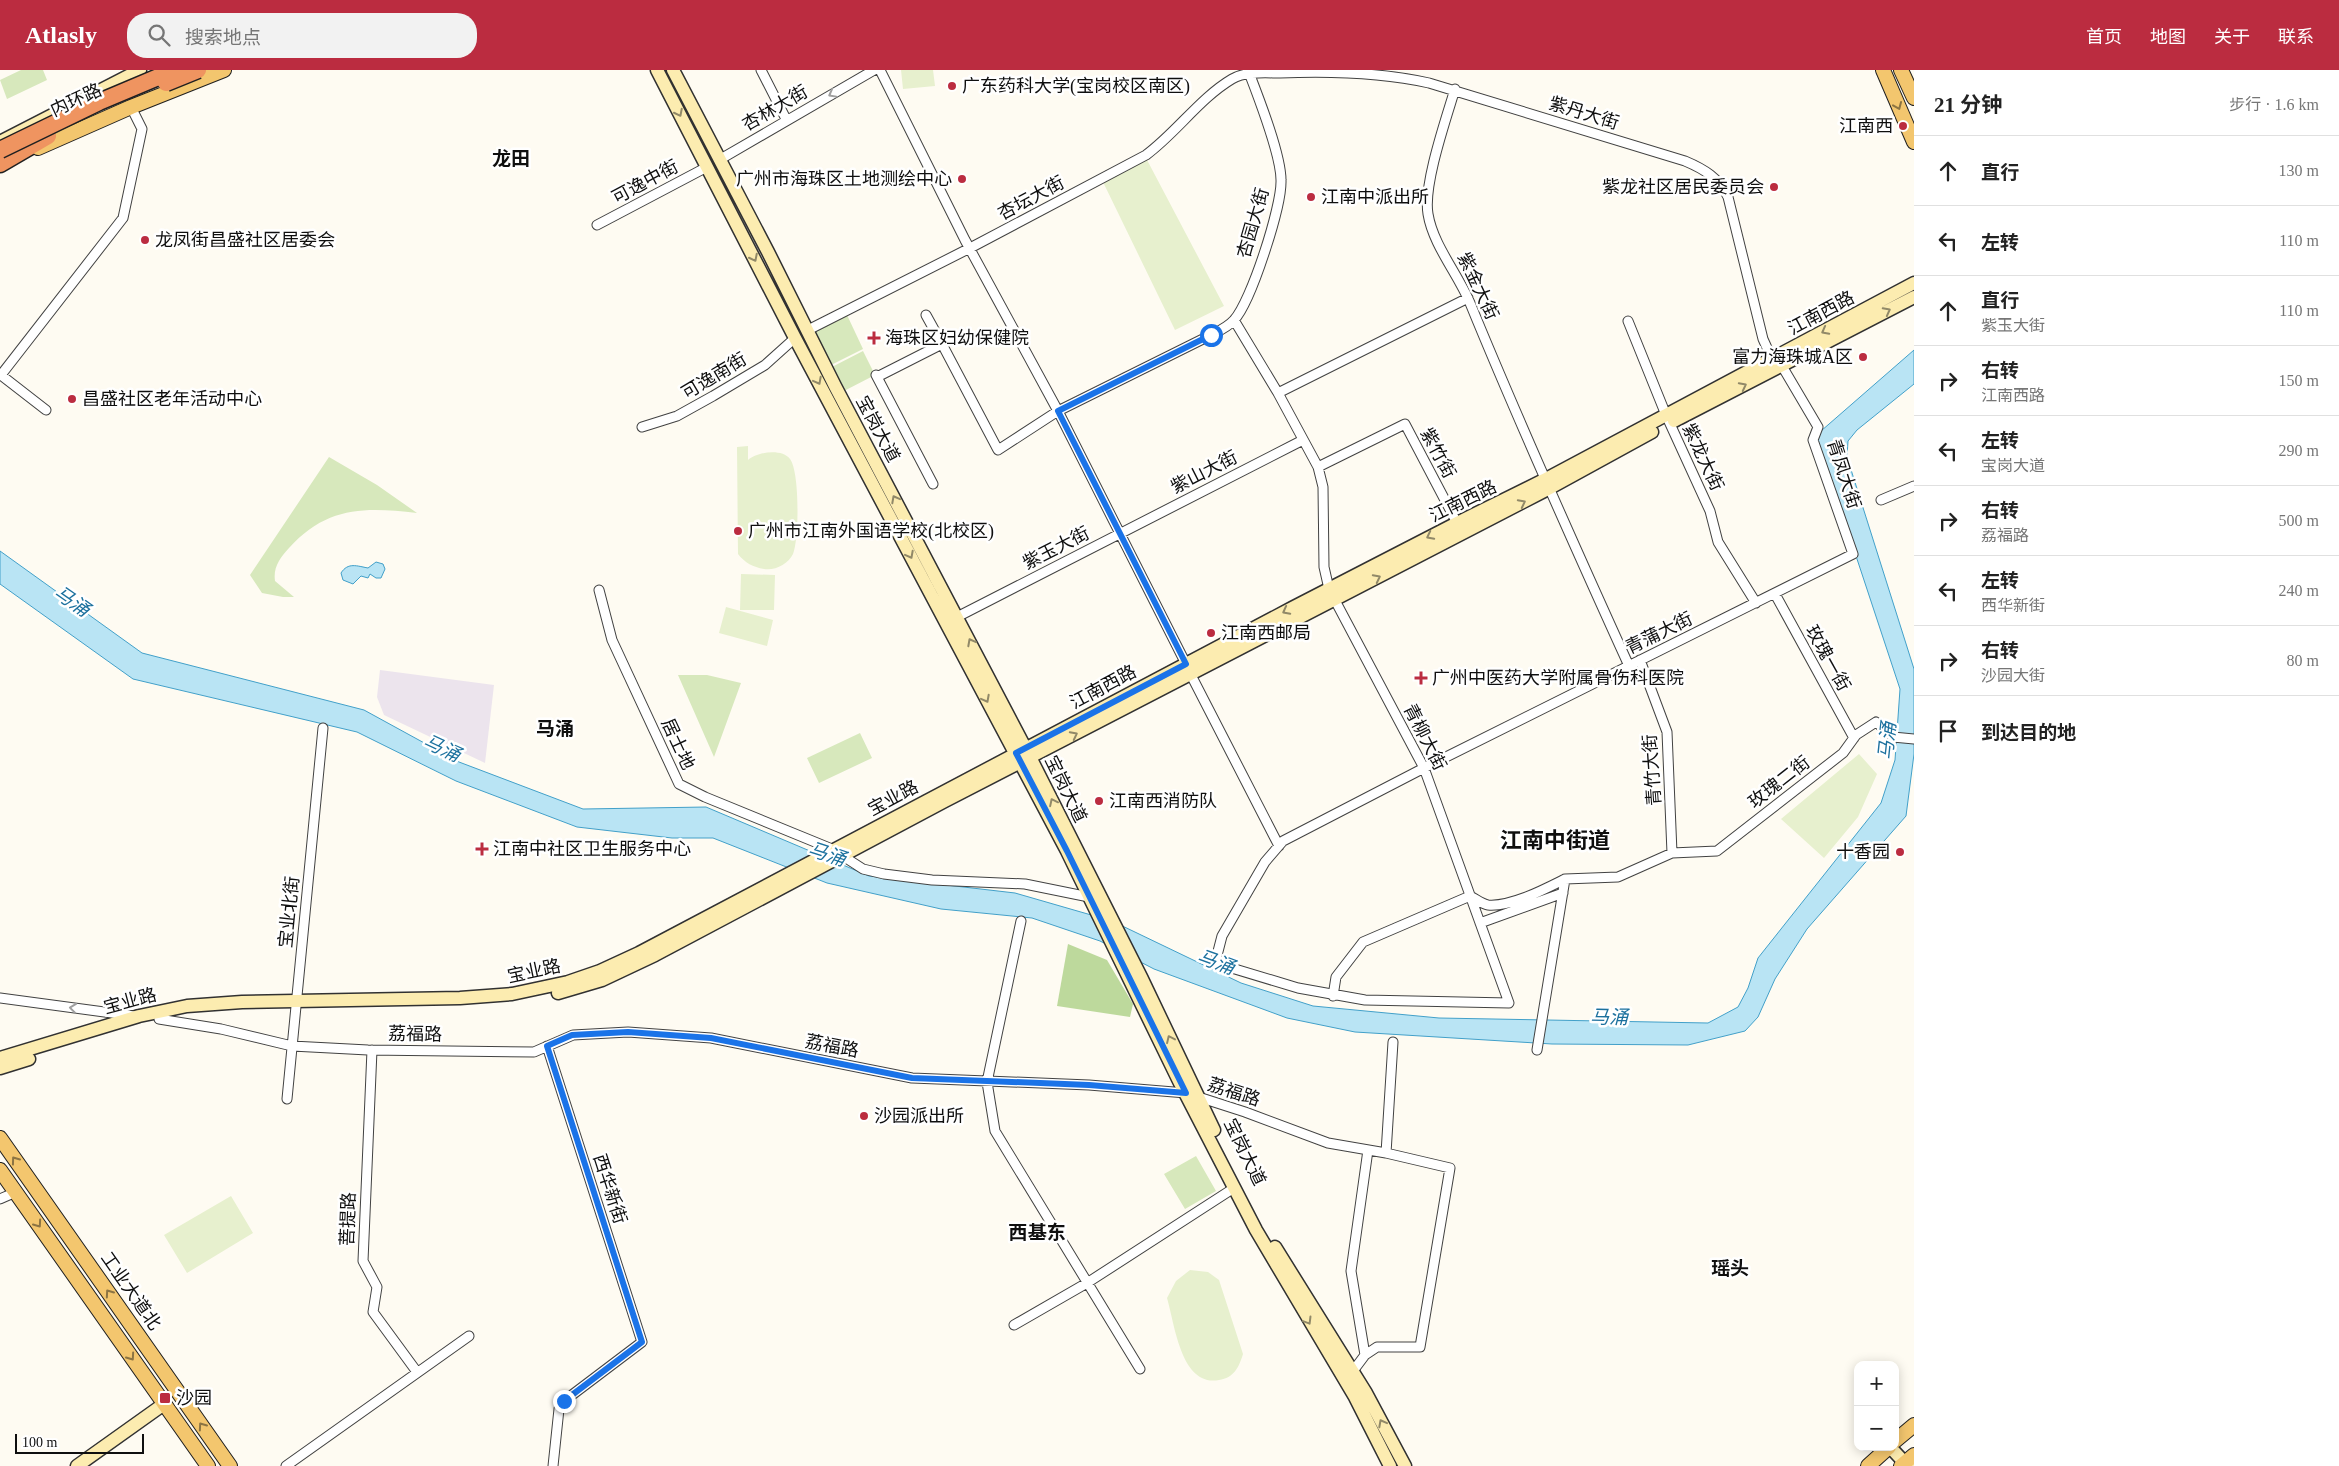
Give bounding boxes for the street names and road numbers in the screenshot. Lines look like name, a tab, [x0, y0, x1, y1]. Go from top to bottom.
street label: 内环路	[47, 80, 105, 120]
street label: 杏林大街	[739, 81, 811, 135]
street label: 紫丹大街	[1547, 93, 1621, 133]
street label: 可逸中街	[609, 156, 681, 208]
street label: 杏坛大街	[995, 172, 1067, 224]
street label: 杏园大街	[1233, 186, 1273, 260]
street label: 紫金大街	[1454, 249, 1502, 323]
street label: 江南西路	[1785, 287, 1857, 339]
street label: 可逸南街	[678, 349, 750, 403]
street label: 宝岗大道	[852, 393, 904, 465]
street label: 紫龙大街	[1679, 420, 1727, 494]
street label: 紫竹街	[1416, 424, 1460, 482]
street label: 青凤大街	[1823, 437, 1865, 511]
street label: 紫山大街	[1167, 447, 1241, 497]
street label: 江南西路	[1426, 476, 1500, 526]
street label: 紫玉大街	[1019, 523, 1093, 573]
street label: 青蒲大街	[1622, 608, 1696, 658]
street label: 玫瑰一街	[1802, 622, 1854, 694]
street label: 江南西路	[1067, 661, 1139, 713]
street label: 青柳大街	[1400, 700, 1450, 774]
street label: 居士地	[658, 715, 698, 773]
street label: 青竹大街	[1640, 733, 1664, 807]
street label: 宝岗大道	[1041, 752, 1091, 826]
street label: 玫瑰二街	[1744, 752, 1814, 812]
street label: 宝业路	[864, 776, 922, 820]
street label: 宝业北街	[275, 875, 303, 949]
street label: 宝业路	[506, 956, 562, 986]
street label: 宝业路	[101, 984, 159, 1018]
street label: 荔福路	[388, 1024, 442, 1044]
street label: 荔福路	[804, 1031, 860, 1061]
street label: 荔福路	[1205, 1074, 1263, 1110]
street label: 宝岗大道	[1220, 1115, 1270, 1189]
street label: 西华新街	[589, 1152, 631, 1226]
street label: 菩提路	[337, 1192, 359, 1246]
street label: 工业大道北	[97, 1248, 165, 1334]

